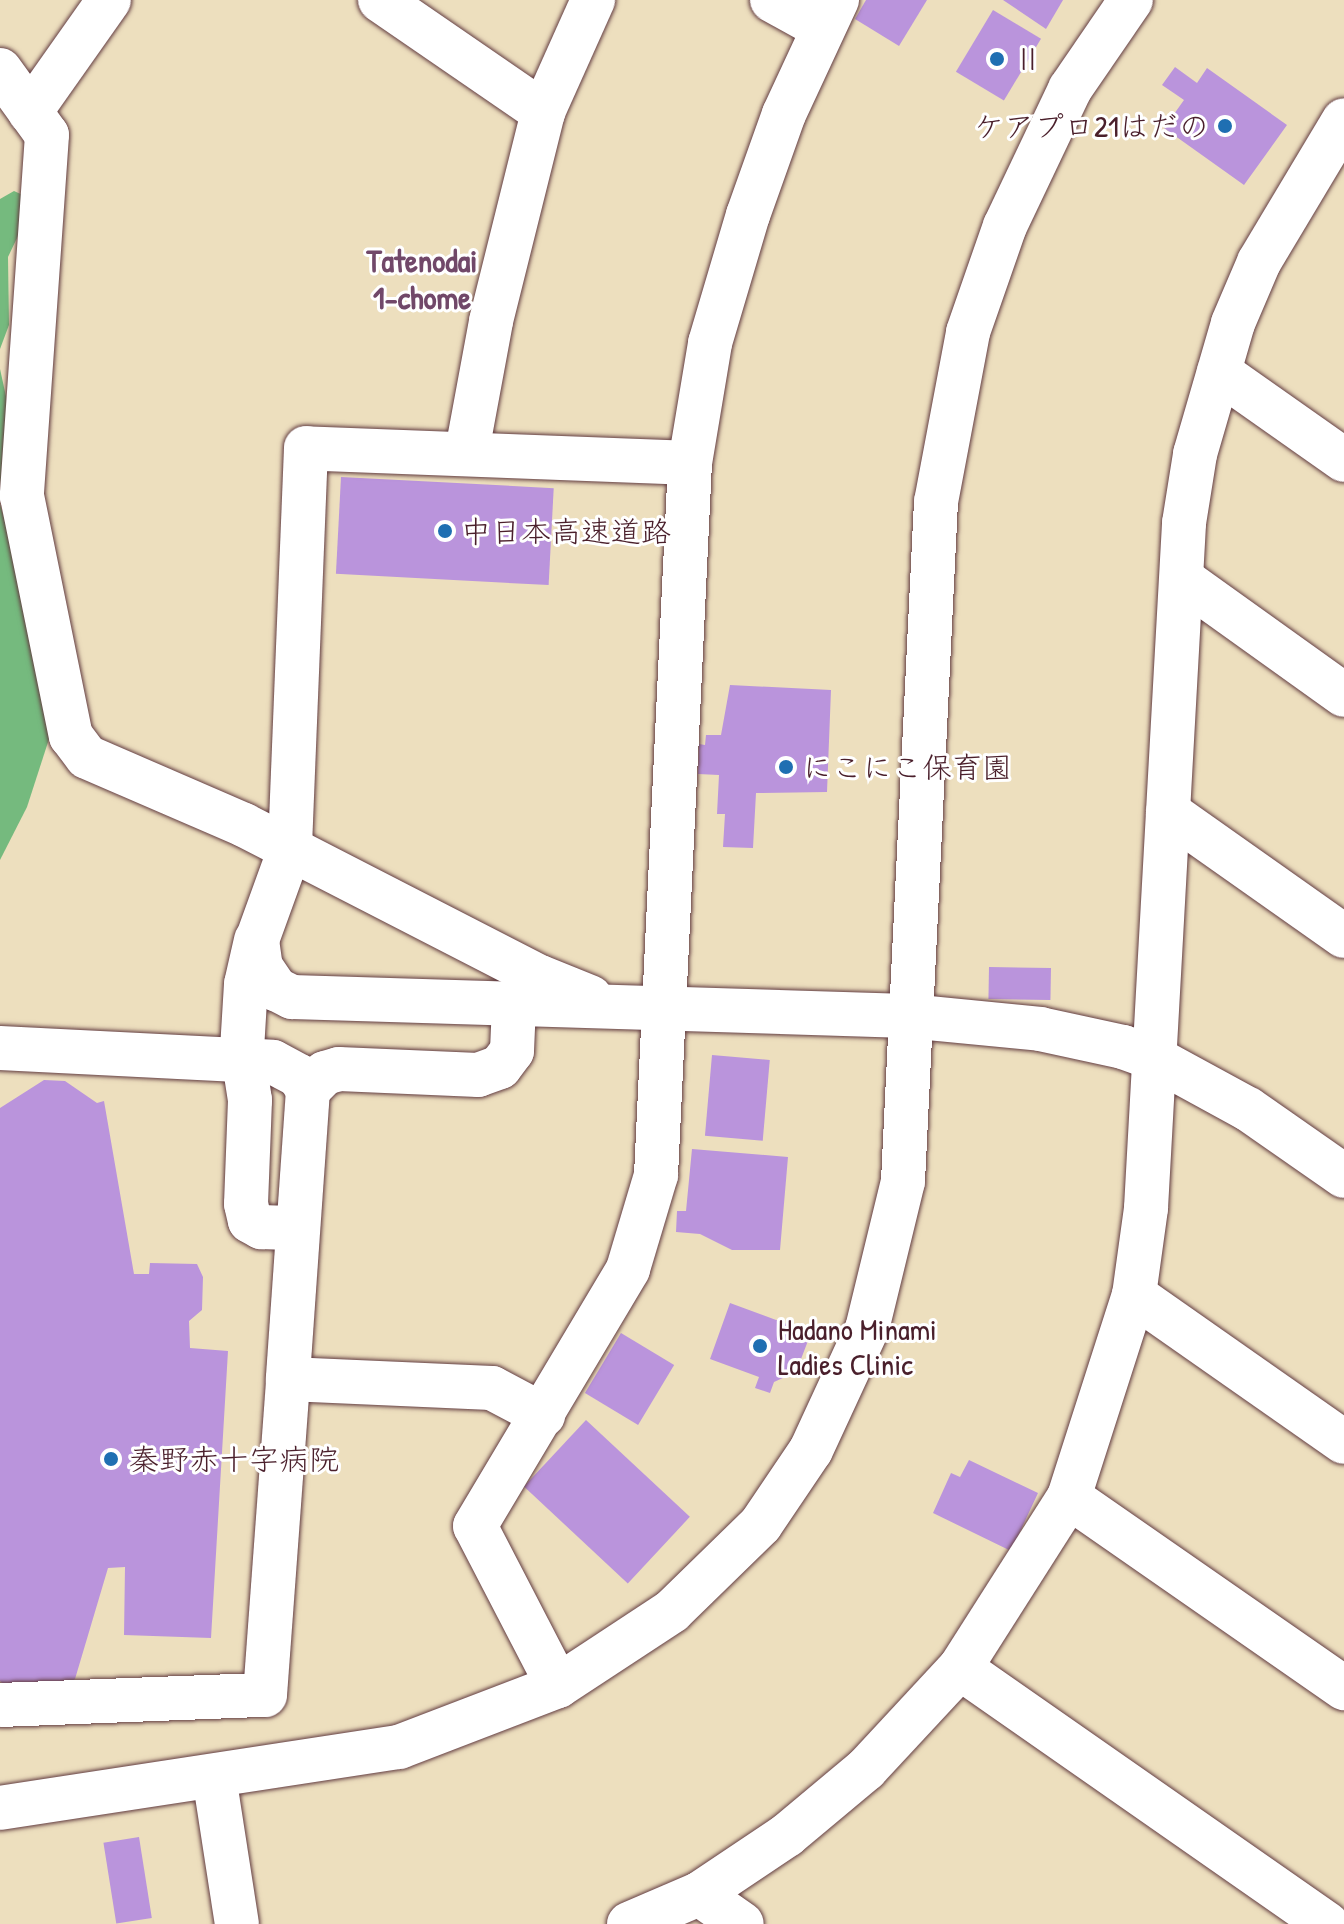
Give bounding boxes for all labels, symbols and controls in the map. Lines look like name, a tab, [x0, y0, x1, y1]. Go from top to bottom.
place label: Ⅱ	[1013, 41, 1043, 77]
marker: Ⅱ	[988, 50, 1006, 68]
place label: ケアプロ21はだの	[974, 108, 1209, 144]
marker: ケアプロ21はだの	[1216, 117, 1234, 135]
district label: Tatenodai 1-chome	[367, 243, 477, 318]
place label: 中日本高速道路	[461, 513, 671, 549]
marker: 中日本高速道路	[436, 522, 454, 540]
place label: にこにこ保育園	[802, 749, 1012, 785]
marker: にこにこ保育園	[777, 758, 795, 776]
place label: Hadano Minami Ladies Clinic	[778, 1311, 937, 1382]
marker: Hadano Minami Ladies Clinic	[749, 1335, 771, 1357]
place label: 秦野赤十字病院	[129, 1441, 339, 1477]
marker: 秦野赤十字病院	[100, 1448, 122, 1470]

